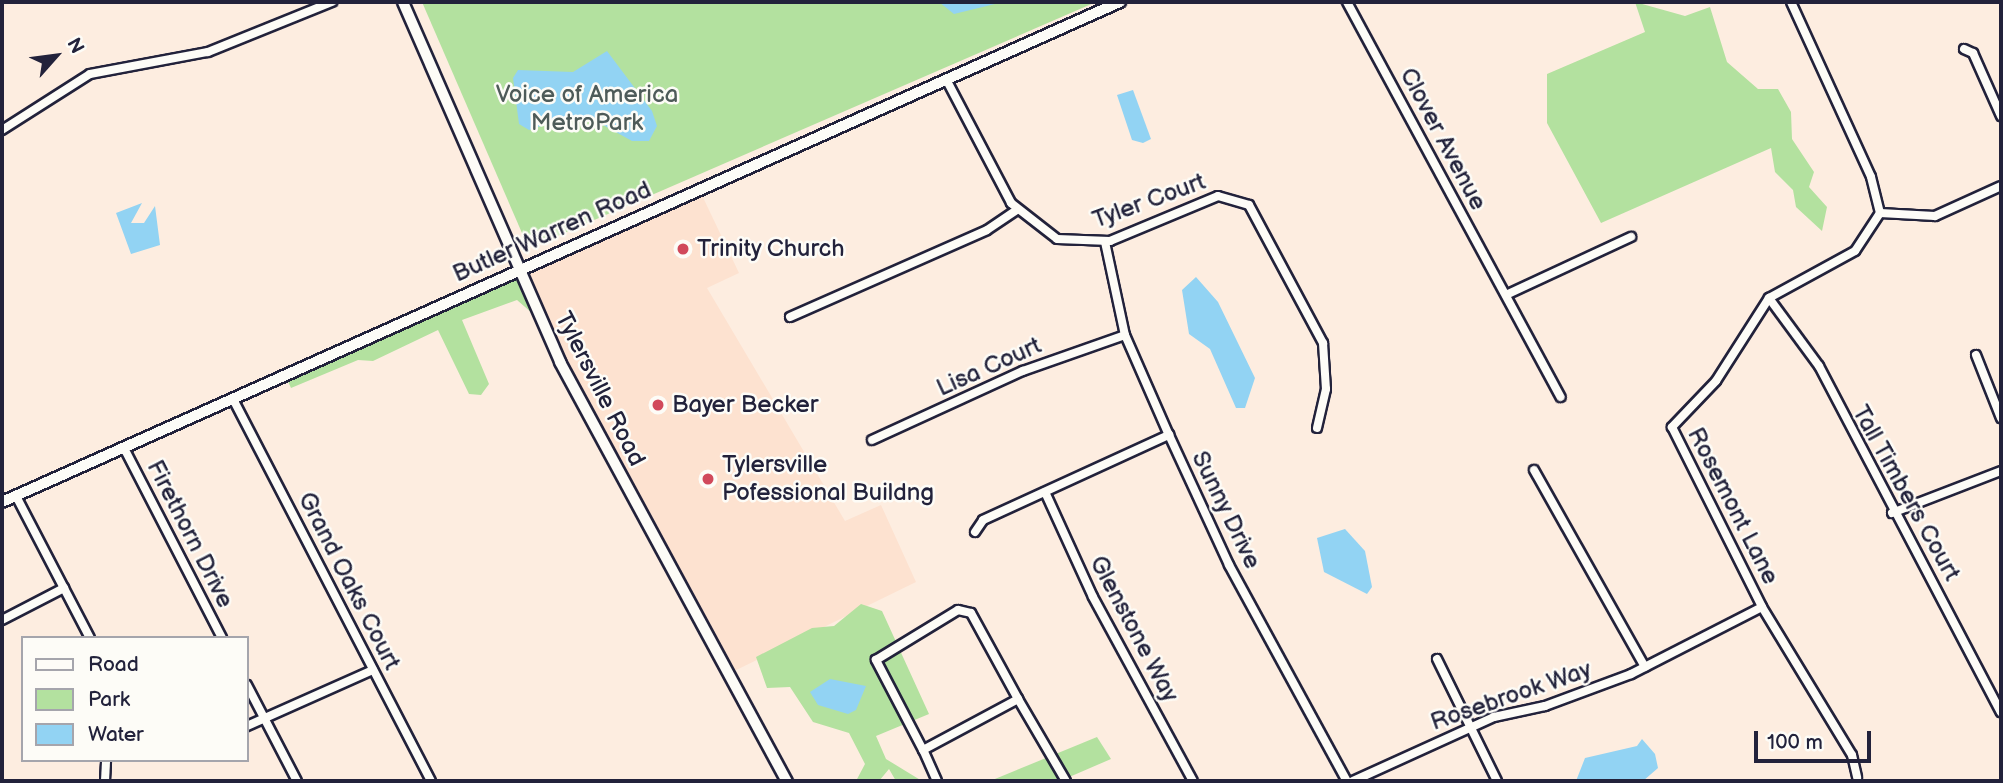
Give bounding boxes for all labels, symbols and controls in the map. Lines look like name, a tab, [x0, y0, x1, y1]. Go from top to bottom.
north arrow	[21, 21, 91, 91]
text: N	[61, 34, 88, 58]
street label: Clover Avenue	[1393, 63, 1493, 215]
park label: Voice of America MetroPark	[496, 81, 678, 137]
street label: Tyler Court	[1089, 167, 1209, 235]
street label: Butler Warren Road	[448, 175, 656, 289]
place label: Trinity Church	[697, 235, 846, 263]
marker: Trinity Church	[675, 241, 691, 257]
street label: Tylersville Road	[549, 307, 651, 471]
street label: Lisa Court	[932, 331, 1046, 403]
place label: Bayer Becker	[672, 391, 818, 419]
marker: Bayer Becker	[650, 397, 666, 413]
street label: Tall Timbers Court	[1846, 400, 1966, 586]
street label: Rosemont Lane	[1681, 423, 1785, 589]
street label: Sunny Drive	[1185, 446, 1267, 574]
place label: Tylersville Pofessional Buildng	[722, 451, 934, 507]
street label: Firethorn Drive	[140, 455, 240, 613]
marker: Tylersville Pofessional Buildng	[700, 471, 716, 487]
street label: Grand Oaks Court	[292, 487, 406, 675]
street label: Glenstone Way	[1083, 551, 1185, 707]
legend	[21, 636, 248, 762]
text: Road	[88, 652, 139, 677]
street label: Rosebrook Way	[1426, 655, 1596, 737]
text: Park	[88, 687, 130, 712]
scale bar	[1758, 716, 1875, 760]
text: Water	[88, 722, 144, 747]
text: 100 m	[1767, 730, 1823, 755]

